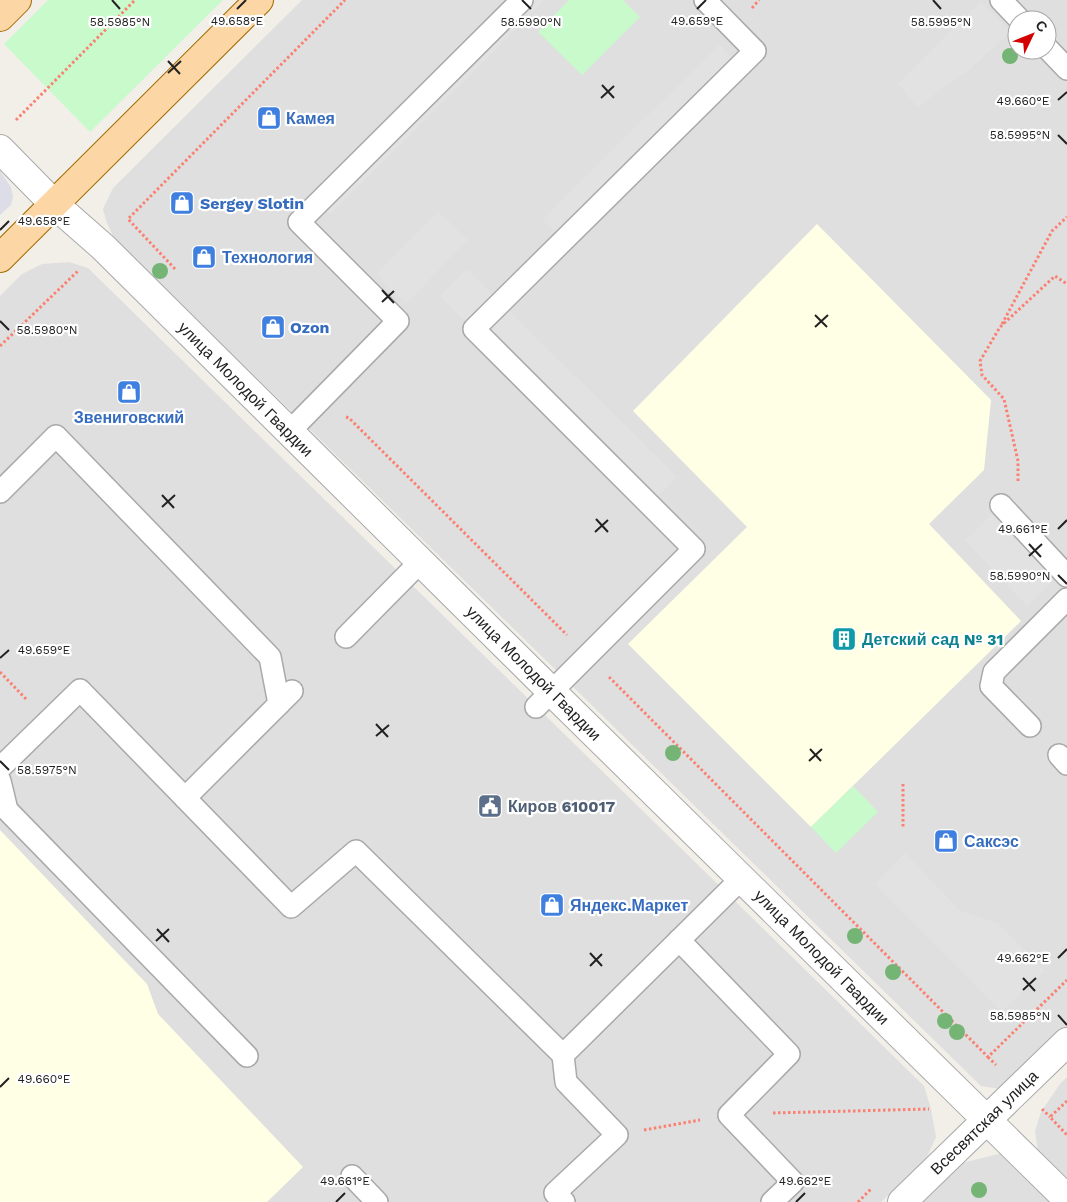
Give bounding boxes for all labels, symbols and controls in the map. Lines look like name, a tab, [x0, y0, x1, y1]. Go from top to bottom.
north arrow	[1007, 10, 1057, 60]
text: 49.658°E	[211, 14, 264, 28]
text: 49.659°E	[671, 14, 724, 28]
text: 58.5985°N	[90, 15, 150, 29]
text: 58.5990°N	[500, 15, 562, 29]
text: 58.5995°N	[911, 15, 971, 29]
text: С	[1032, 17, 1051, 35]
text: 49.660°E	[997, 94, 1050, 108]
shop icon: Камея	[256, 105, 282, 131]
place label: Камея	[286, 109, 335, 128]
text: 58.5995°N	[990, 128, 1050, 142]
shop icon: Sergey Slotin	[169, 190, 195, 216]
place label: Sergey Slotin	[200, 194, 304, 213]
text: 49.658°E	[18, 214, 71, 228]
shop icon: Технология	[191, 244, 217, 270]
place label: Технология	[222, 248, 313, 267]
shop icon: Ozon	[260, 314, 286, 340]
street label: улица Молодой Гвардии	[174, 318, 317, 461]
place label: Ozon	[290, 318, 329, 337]
text: 58.5980°N	[16, 323, 78, 337]
shop icon: Звениговский	[116, 379, 142, 405]
place label: Звениговский	[74, 408, 184, 427]
text: 49.661°E	[998, 522, 1048, 536]
text: 58.5990°N	[989, 569, 1051, 583]
street label: улица Молодой Гвардии	[462, 602, 605, 745]
building icon: Детский сад № 31	[831, 626, 857, 652]
place label: Детский сад № 31	[862, 630, 1003, 649]
text: 49.659°E	[18, 643, 71, 657]
text: 58.5975°N	[17, 763, 77, 777]
public building icon: Киров 610017	[477, 793, 503, 819]
place label: Киров 610017	[508, 797, 616, 816]
shop icon: Саксэс	[933, 828, 959, 854]
place label: Саксэс	[964, 832, 1019, 851]
street label: улица Молодой Гвардии	[750, 886, 893, 1029]
shop icon: Яндекс.Маркет	[539, 892, 565, 918]
place label: Яндекс.Маркет	[570, 896, 688, 915]
text: 49.662°E	[997, 951, 1050, 965]
text: 58.5985°N	[990, 1009, 1050, 1023]
street label: Всесвятская улица	[927, 1066, 1042, 1179]
text: 49.660°E	[18, 1072, 71, 1086]
text: 49.661°E	[320, 1174, 370, 1188]
text: 49.662°E	[779, 1174, 832, 1188]

